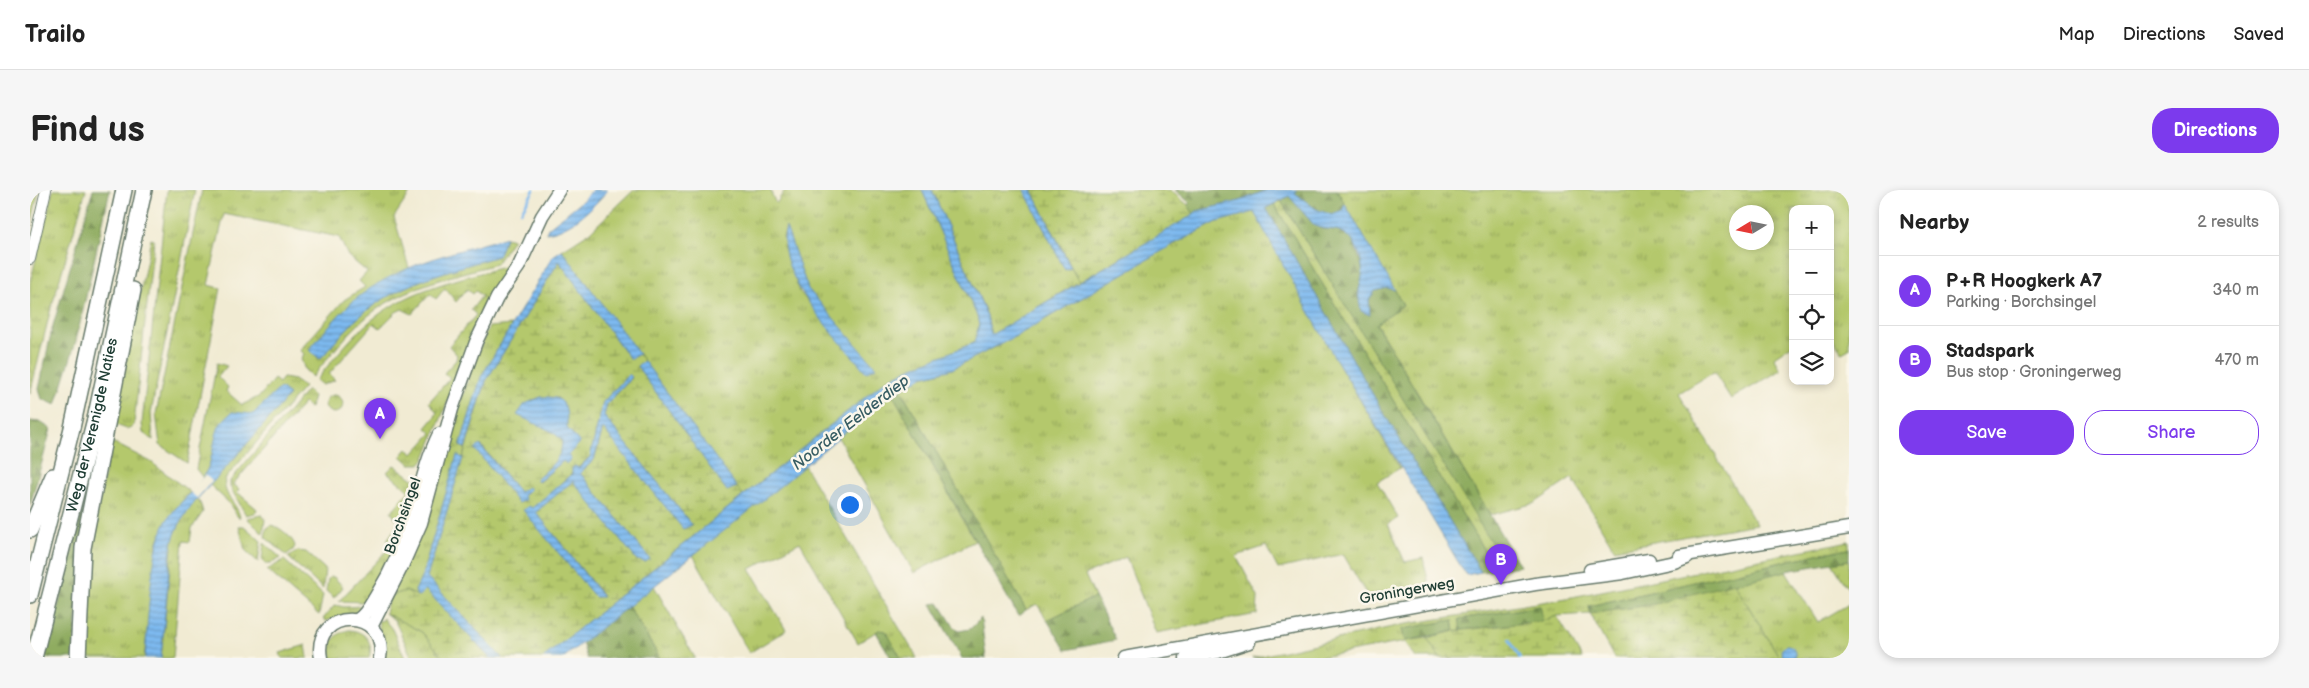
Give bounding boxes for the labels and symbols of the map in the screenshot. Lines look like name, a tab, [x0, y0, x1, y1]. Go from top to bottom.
north arrow	[1729, 205, 1774, 250]
street label: Weg der Verenigde Naties	[62, 336, 122, 514]
water label: Noorder Eelderdiep	[789, 371, 913, 475]
pin: A	[364, 398, 396, 439]
street label: Borchsingel	[380, 475, 426, 557]
your location	[837, 492, 863, 518]
pin: B	[1485, 544, 1517, 585]
street label: Groningerweg	[1358, 573, 1456, 609]

